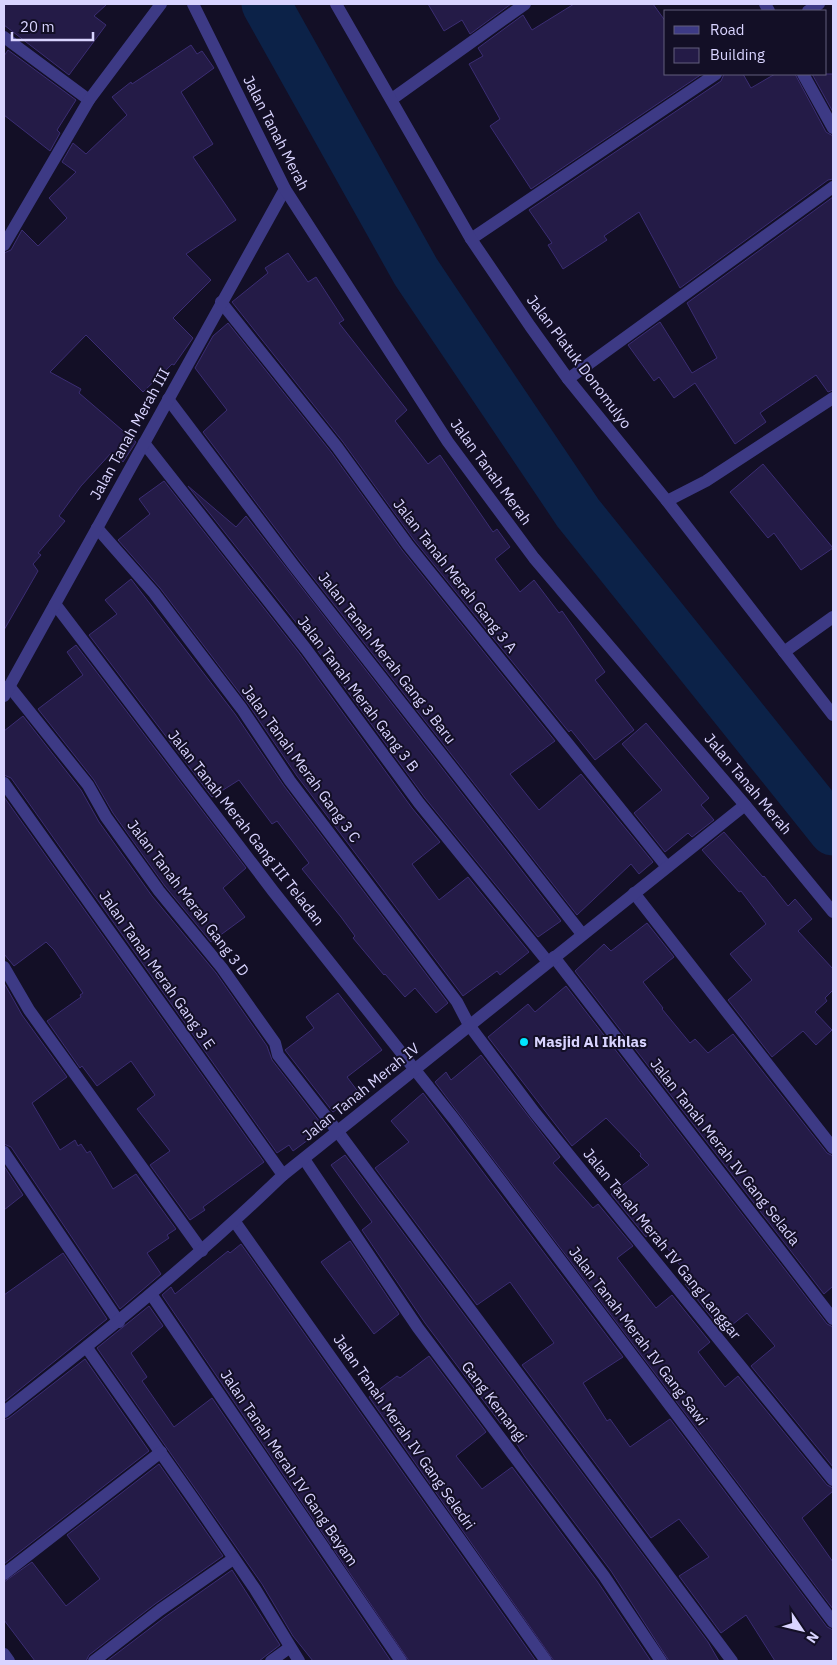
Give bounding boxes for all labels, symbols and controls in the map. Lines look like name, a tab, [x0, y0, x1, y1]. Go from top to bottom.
scale bar	[12, 10, 94, 42]
legend	[664, 10, 827, 75]
text: 20 m	[20, 17, 55, 36]
text: Road	[710, 20, 745, 39]
text: Building	[710, 45, 765, 64]
street label: Jalan Tanah Merah	[239, 72, 314, 193]
street label: Jalan Platuk Donomulyo	[523, 291, 636, 432]
street label: Jalan Tanah Merah III	[85, 364, 174, 503]
street label: Jalan Tanah Merah	[447, 415, 536, 528]
street label: Jalan Tanah Merah Gang 3 A	[389, 495, 522, 657]
street label: Jalan Tanah Merah Gang 3 Baru	[314, 569, 460, 747]
street label: Jalan Tanah Merah Gang 3 B	[293, 612, 423, 776]
street label: Jalan Tanah Merah Gang 3 C	[238, 681, 365, 846]
street label: Jalan Tanah Merah Gang III Teladan	[164, 726, 329, 929]
street label: Jalan Tanah Merah	[700, 729, 796, 838]
street label: Jalan Tanah Merah Gang 3 D	[123, 816, 253, 980]
street label: Jalan Tanah Merah Gang 3 E	[95, 887, 220, 1053]
place label: Masjid Al Ikhlas	[534, 1032, 647, 1051]
marker: Masjid Al Ikhlas	[518, 1036, 530, 1048]
street label: Jalan Tanah Merah IV	[298, 1039, 423, 1145]
street label: Jalan Tanah Merah IV Gang Selada	[646, 1054, 805, 1249]
street label: Jalan Tanah Merah IV Gang Langgar	[579, 1144, 746, 1343]
street label: Jalan Tanah Merah IV Gang Sawi	[565, 1243, 712, 1429]
street label: Jalan Tanah Merah IV Gang Seledri	[329, 1330, 479, 1533]
street label: Gang Kemangi	[458, 1357, 531, 1446]
street label: Jalan Tanah Merah IV Gang Bayam	[216, 1366, 362, 1570]
north arrow	[777, 1605, 827, 1655]
text: N	[802, 1628, 823, 1647]

